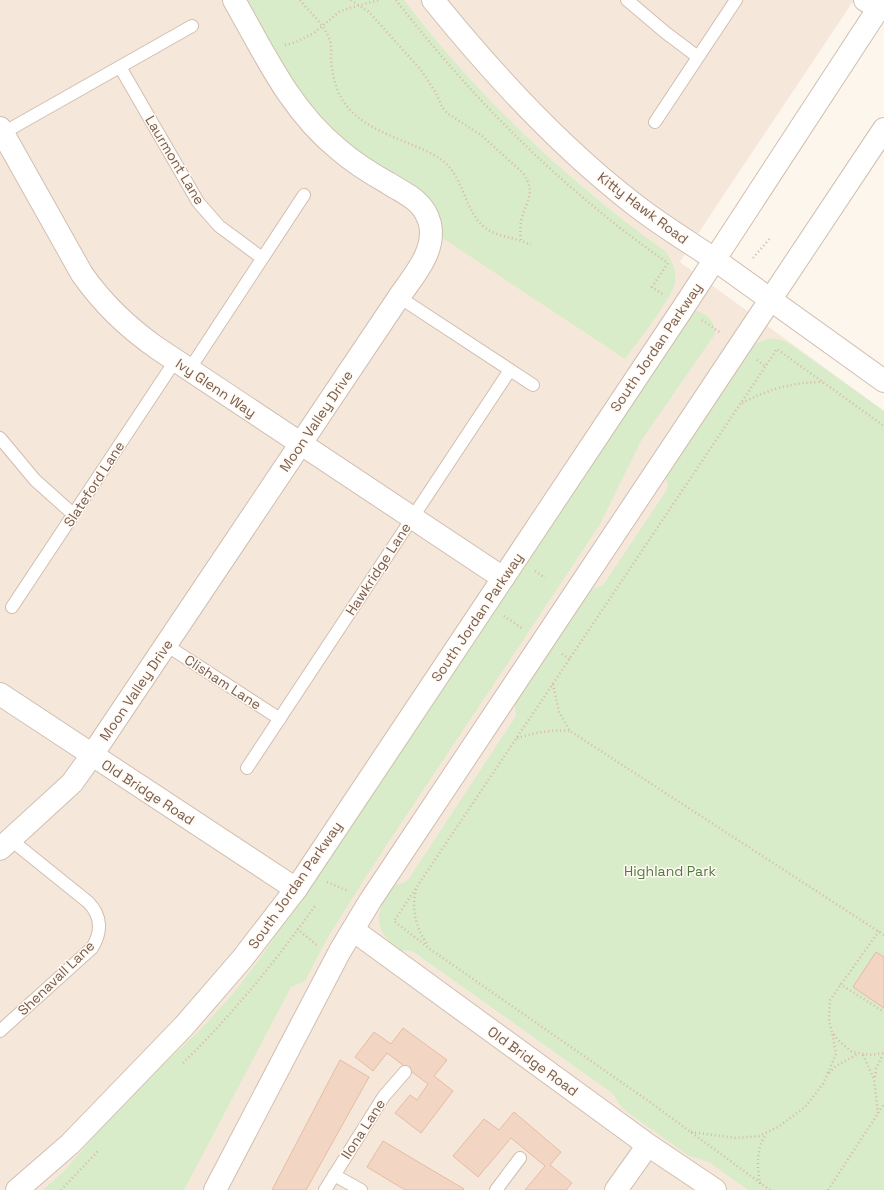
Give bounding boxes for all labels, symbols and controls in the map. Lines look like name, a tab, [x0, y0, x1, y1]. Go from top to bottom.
street label: Laurmont Lane	[141, 112, 209, 208]
street label: Kitty Hawk Road	[594, 168, 692, 248]
street label: South Jordan Parkway	[606, 279, 706, 415]
street label: Ivy Glenn Way	[172, 354, 260, 422]
street label: Moon Valley Drive	[275, 367, 357, 475]
street label: Slateford Lane	[60, 438, 128, 530]
street label: Hawkridge Lane	[341, 519, 415, 619]
street label: South Jordan Parkway	[427, 549, 527, 685]
street label: Moon Valley Drive	[95, 636, 177, 744]
street label: Clisham Lane	[181, 650, 265, 714]
street label: Old Bridge Road	[98, 755, 198, 829]
street label: South Jordan Parkway	[244, 818, 346, 952]
park label: Highland Park	[624, 862, 716, 880]
street label: Shenavall Lane	[14, 937, 98, 1019]
street label: Old Bridge Road	[484, 1022, 582, 1100]
street label: Ilona Lane	[337, 1095, 389, 1163]

